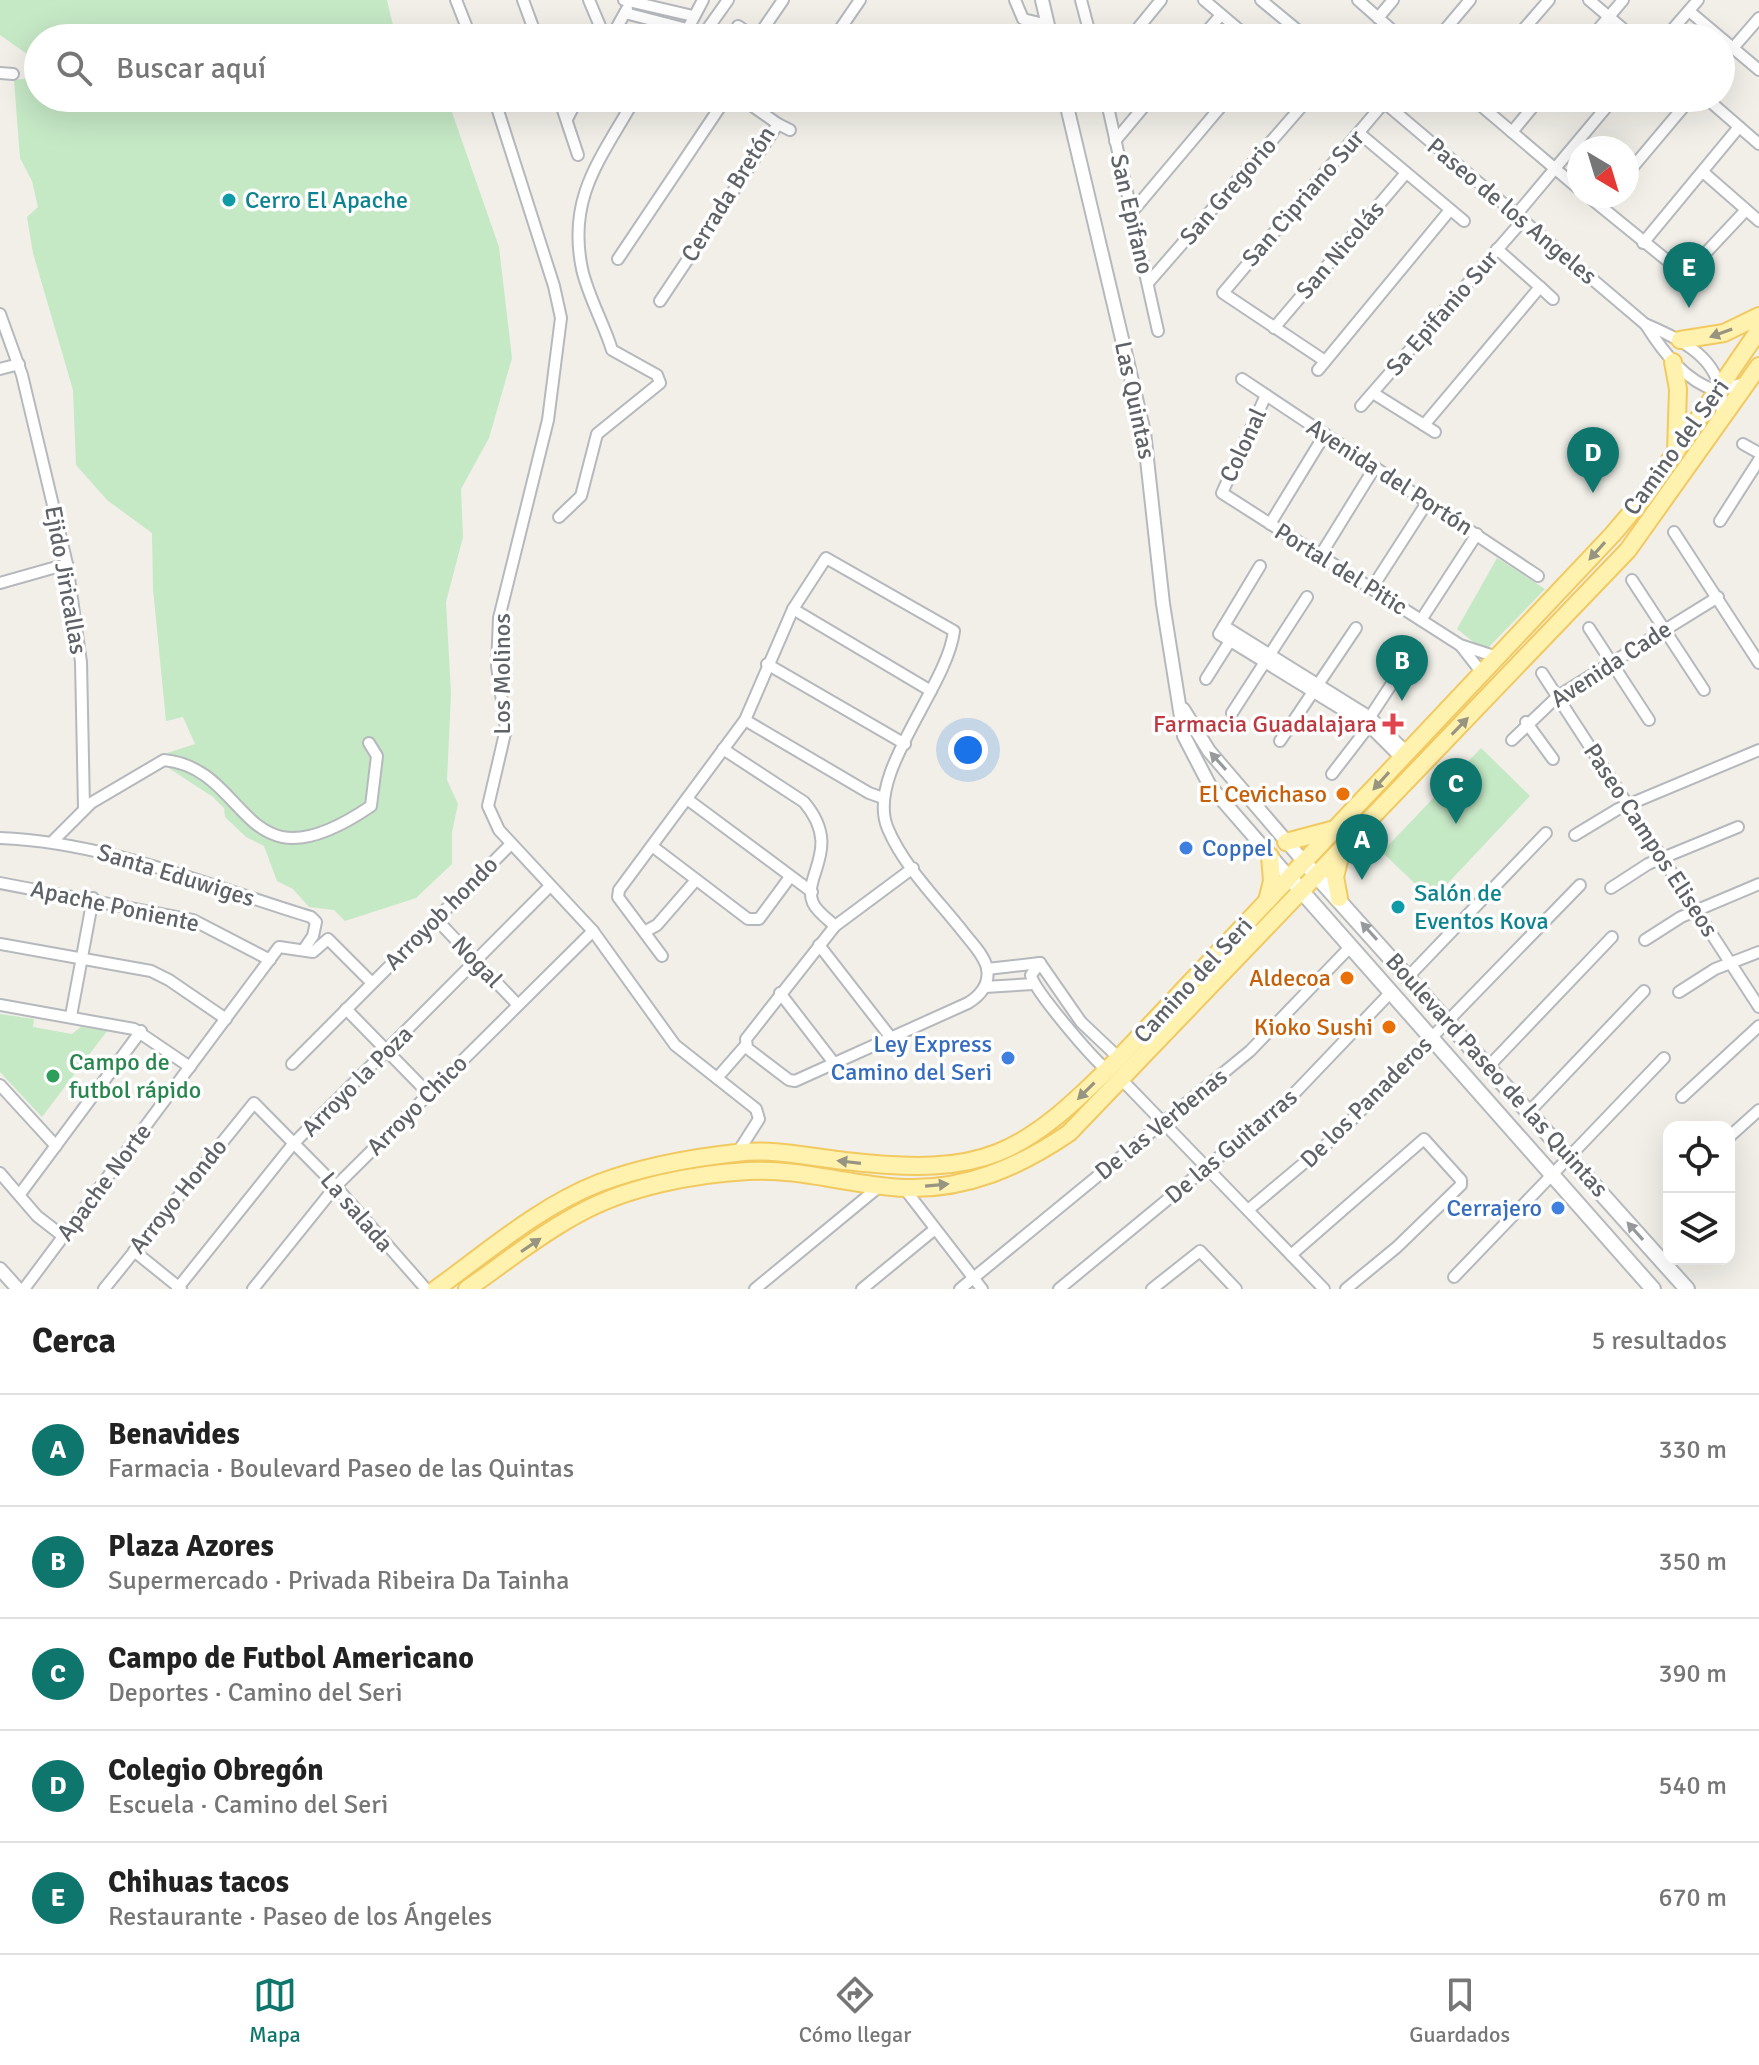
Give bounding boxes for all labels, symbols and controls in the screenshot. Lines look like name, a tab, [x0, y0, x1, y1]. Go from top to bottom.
search box	[24, 24, 1735, 112]
icon: search	[52, 46, 96, 90]
text: Buscar aquí	[116, 50, 266, 87]
street label: Cerrada Bretón	[674, 121, 782, 267]
street label: San Cipriano Sur	[1235, 123, 1371, 273]
street label: San Gregorio	[1173, 131, 1283, 251]
street label: Paseo de los Angeles	[1421, 131, 1603, 291]
north arrow	[1567, 136, 1639, 208]
street label: San Epifano	[1104, 151, 1160, 277]
place label: Cerro El Apache	[245, 185, 408, 215]
marker: Cerro El Apache	[220, 191, 238, 209]
street label: San Nicolás	[1289, 195, 1391, 305]
pin: E	[1663, 242, 1715, 308]
street label: Sa Epifanio Sur	[1379, 244, 1505, 382]
one-way arrow	[1709, 327, 1733, 340]
street label: Las Quintas	[1108, 338, 1162, 462]
street label: Camino del Seri	[1617, 373, 1735, 521]
street label: Colonal	[1213, 403, 1273, 487]
street label: Avenida del Portón	[1301, 412, 1479, 542]
pin: D	[1567, 427, 1619, 493]
street label: Ejido Jiricallas	[38, 503, 94, 657]
street label: Portal del Pitic	[1269, 516, 1413, 622]
one-way arrow	[1589, 541, 1607, 560]
street label: Los Molinos	[487, 613, 517, 735]
street label: Avenida Cade	[1545, 614, 1677, 714]
pin: B	[1376, 635, 1428, 701]
place label: Farmacia Guadalajara	[1153, 709, 1377, 739]
marker: Farmacia Guadalajara	[1384, 715, 1402, 733]
one-way arrow	[1450, 717, 1468, 736]
your location	[948, 730, 988, 770]
street label: Paseo Campos Eliseos	[1577, 738, 1725, 942]
one-way arrow	[1209, 751, 1227, 771]
pin: C	[1430, 758, 1482, 824]
one-way arrow	[1372, 771, 1390, 790]
place label: El Cevichaso	[1198, 779, 1327, 809]
marker: El Cevichaso	[1334, 785, 1352, 803]
pin: A	[1336, 814, 1388, 880]
place label: Coppel	[1202, 833, 1273, 863]
street label: Santa Eduwiges	[94, 837, 258, 913]
marker: Coppel	[1177, 839, 1195, 857]
street label: Arroyob hondo	[378, 850, 504, 976]
street label: Apache Poniente	[28, 874, 202, 938]
place label: Salón de Eventos Kova	[1414, 878, 1549, 936]
marker: Salón de Eventos Kova	[1389, 898, 1407, 916]
street label: Camino del Seri	[1127, 911, 1259, 1049]
one-way arrow	[1361, 922, 1379, 941]
street label: Nogal	[445, 930, 509, 994]
street label: Boulevard Paseo de las Quintas	[1379, 947, 1615, 1203]
place label: Aldecoa	[1249, 963, 1331, 993]
marker: Aldecoa	[1338, 969, 1356, 987]
place label: Kioko Sushi	[1254, 1012, 1373, 1042]
marker: Kioko Sushi	[1380, 1018, 1398, 1036]
street label: Arroyo la Poza	[295, 1019, 419, 1143]
place label: Ley Express Camino del Seri	[831, 1029, 992, 1087]
street label: De los Panaderos	[1294, 1030, 1438, 1174]
place label: Campo de futbol rápido	[69, 1047, 201, 1105]
street label: Arroyo Chico	[360, 1048, 474, 1162]
marker: Ley Express Camino del Seri	[999, 1049, 1017, 1067]
street label: De las Verbenas	[1089, 1061, 1233, 1187]
marker: Campo de futbol rápido	[44, 1067, 62, 1085]
one-way arrow	[1078, 1081, 1096, 1100]
street label: De las Guitarras	[1159, 1082, 1303, 1210]
street label: Apache Norte	[50, 1117, 158, 1247]
map controls	[1663, 1121, 1735, 1265]
button: locate	[1663, 1121, 1735, 1193]
street label: Arroyo Hondo	[122, 1132, 234, 1260]
one-way arrow	[836, 1155, 861, 1168]
street label: La salada	[314, 1166, 400, 1258]
one-way arrow	[925, 1179, 950, 1192]
place label: Cerrajero	[1446, 1193, 1542, 1223]
button: layers	[1663, 1193, 1735, 1265]
marker: Cerrajero	[1549, 1199, 1567, 1217]
one-way arrow	[1626, 1221, 1644, 1240]
one-way arrow	[521, 1238, 542, 1253]
text: Cerca	[32, 1320, 116, 1362]
text: 5 resultados	[1591, 1325, 1727, 1357]
text: Benavides	[108, 1416, 240, 1453]
text: A	[50, 1434, 66, 1466]
text: 330 m	[1658, 1434, 1727, 1466]
text: Farmacia · Boulevard Paseo de las Quintas	[108, 1453, 574, 1485]
text: Plaza Azores	[108, 1528, 274, 1565]
text: B	[50, 1546, 66, 1578]
text: 350 m	[1658, 1546, 1727, 1578]
text: Supermercado · Privada Ribeira Da Tainha	[108, 1565, 569, 1597]
text: Campo de Futbol Americano	[108, 1640, 474, 1677]
text: C	[50, 1658, 66, 1690]
text: 390 m	[1658, 1658, 1727, 1690]
text: Deportes · Camino del Seri	[108, 1677, 402, 1709]
text: Colegio Obregón	[108, 1752, 324, 1789]
text: D	[49, 1770, 67, 1802]
text: 540 m	[1658, 1770, 1727, 1802]
text: Escuela · Camino del Seri	[108, 1789, 388, 1821]
text: Chihuas tacos	[108, 1864, 289, 1901]
text: E	[51, 1882, 65, 1914]
text: 670 m	[1658, 1882, 1727, 1914]
text: Restaurante · Paseo de los Ángeles	[108, 1901, 492, 1933]
tab: Mapa	[249, 1973, 301, 2048]
tab: Cómo llegar	[799, 1973, 911, 2048]
tab: Guardados	[1409, 1973, 1510, 2048]

